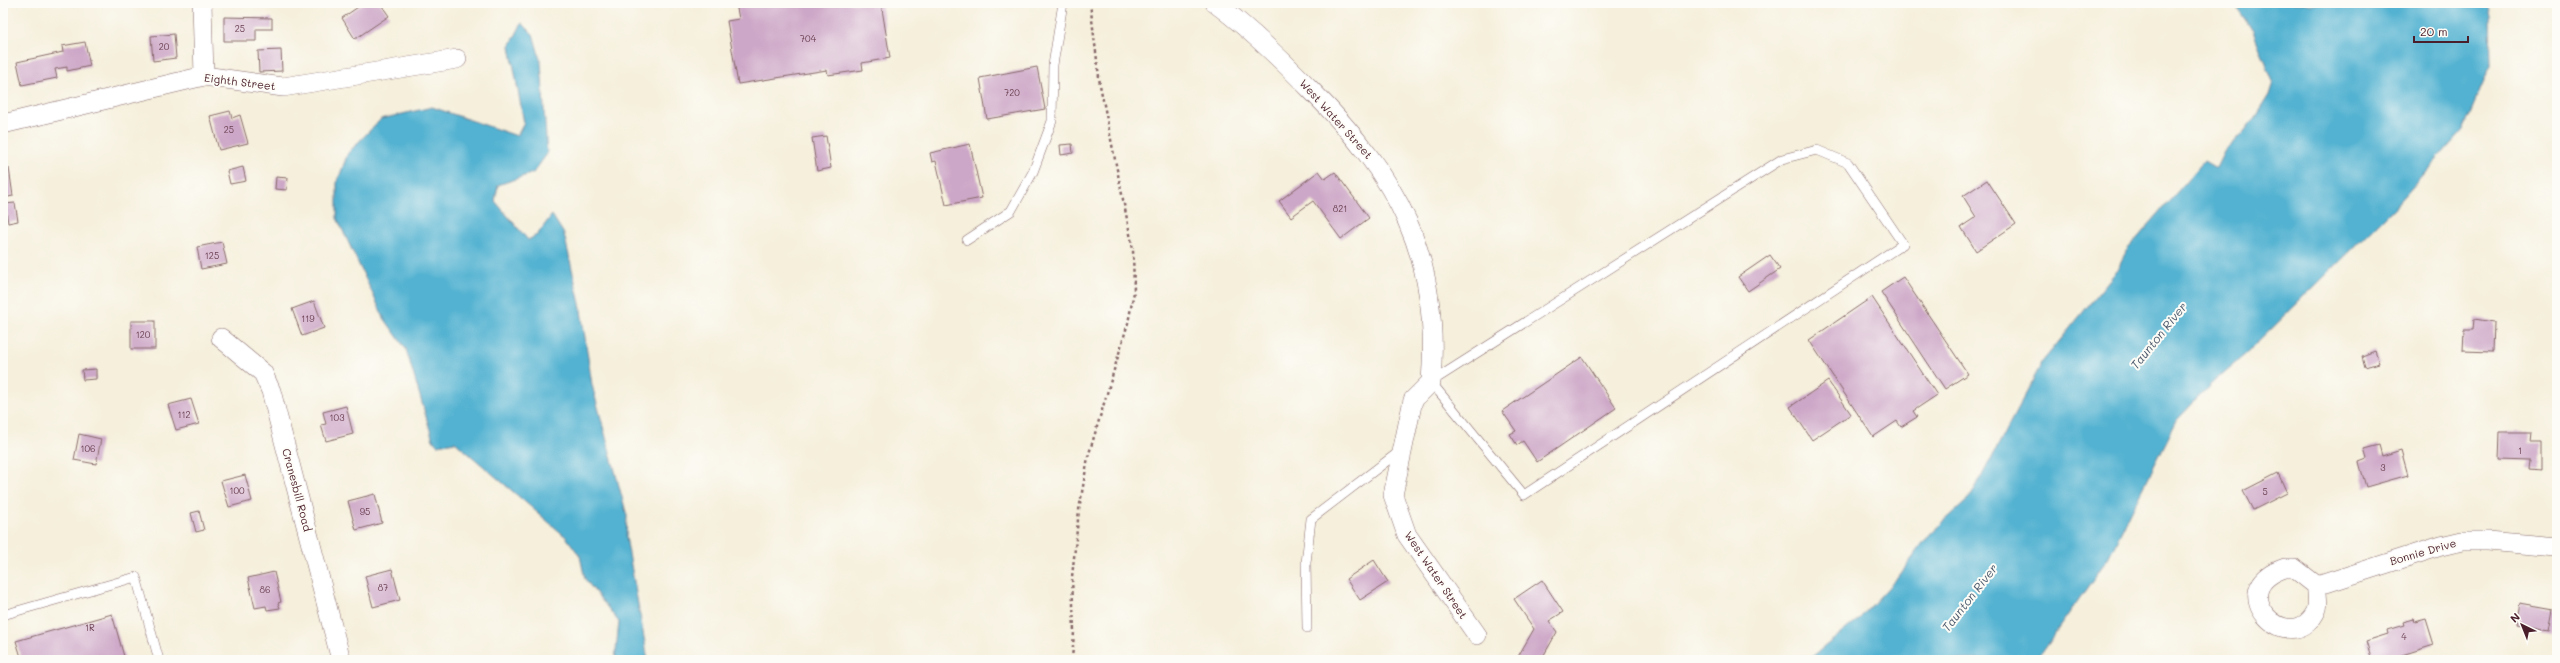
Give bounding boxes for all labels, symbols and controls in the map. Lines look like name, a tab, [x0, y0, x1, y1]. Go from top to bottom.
scale bar	[2414, 18, 2468, 44]
house number: 25	[235, 23, 245, 34]
text: 20 m	[2420, 23, 2448, 39]
house number: 704	[800, 33, 817, 44]
house number: 20	[159, 41, 170, 52]
street label: Eighth Street	[203, 70, 277, 93]
street label: West Water Street	[1297, 76, 1376, 162]
house number: 720	[1004, 87, 1020, 98]
house number: 25	[224, 124, 234, 135]
house number: 821	[1333, 203, 1347, 214]
house number: 125	[205, 250, 219, 261]
water label: Taunton River	[2126, 299, 2190, 372]
house number: 119	[301, 313, 315, 324]
house number: 120	[136, 329, 151, 340]
house number: 112	[177, 409, 191, 420]
house number: 103	[330, 412, 344, 423]
house number: 106	[80, 443, 96, 454]
house number: 1	[2518, 445, 2522, 456]
street label: Cranesbill Road	[279, 447, 316, 533]
house number: 3	[2380, 462, 2386, 473]
house number: 100	[229, 485, 245, 496]
house number: 5	[2262, 486, 2268, 497]
house number: 95	[360, 506, 370, 517]
street label: West Water Street	[1402, 528, 1471, 621]
street label: Bonnie Drive	[2388, 535, 2458, 568]
water label: Taunton River	[1938, 560, 2001, 634]
house number: 87	[378, 582, 388, 593]
house number: 86	[260, 584, 270, 595]
north arrow	[2502, 605, 2542, 645]
text: N	[2507, 609, 2523, 626]
house number: 1R	[85, 622, 95, 633]
house number: 4	[2401, 631, 2407, 642]

